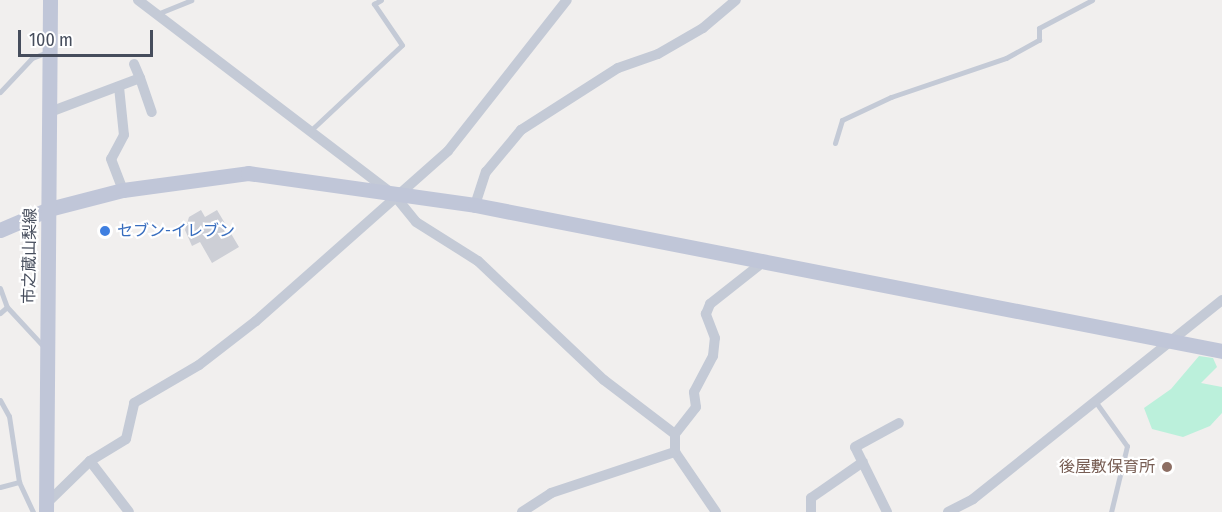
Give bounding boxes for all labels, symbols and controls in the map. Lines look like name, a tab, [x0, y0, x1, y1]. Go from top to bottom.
scale bar	[21, 18, 156, 56]
text: 100 m	[29, 29, 73, 51]
street label: 市之蔵山梨線	[20, 208, 40, 304]
place label: セブン-イレブン	[117, 221, 235, 241]
marker: セブン-イレブン	[98, 224, 112, 238]
place label: 後屋敷保育所	[1059, 457, 1155, 477]
marker: 後屋敷保育所	[1160, 460, 1174, 474]

